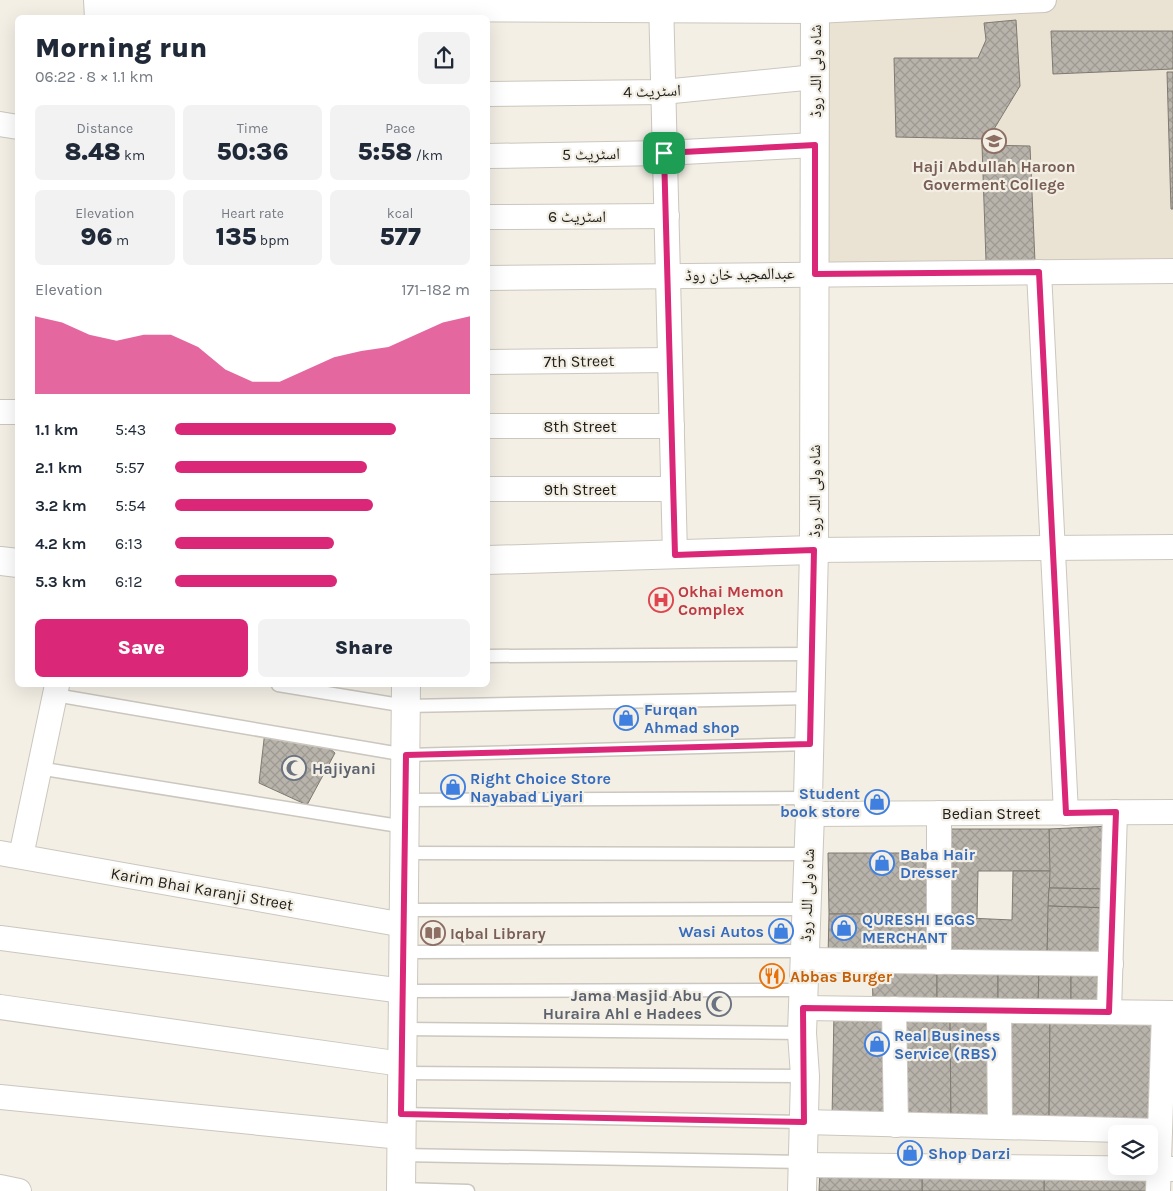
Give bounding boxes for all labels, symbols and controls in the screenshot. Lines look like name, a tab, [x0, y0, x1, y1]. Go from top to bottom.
street label: شاہ ولی اللہ روڈ	[806, 24, 826, 118]
text: Morning run	[35, 31, 207, 64]
button: share	[418, 32, 470, 84]
text: 06:22 · 8 × 1.1 km	[35, 67, 153, 86]
street label: اسٹریٹ 4	[623, 80, 681, 102]
text: Distance	[77, 120, 133, 137]
text: Time	[237, 120, 268, 137]
text: Pace	[385, 120, 415, 137]
school or university icon: Haji Abdullah Haroon Goverment College	[981, 128, 1007, 154]
pin	[643, 132, 685, 174]
text: 8.48	[65, 137, 121, 166]
text: 50:36	[216, 137, 289, 166]
text: 5:58	[358, 137, 412, 166]
icon: arrive	[650, 139, 678, 167]
street label: اسٹریٹ 5	[562, 144, 620, 164]
text: km	[121, 147, 145, 164]
text: /km	[412, 147, 443, 164]
place label: Haji Abdullah Haroon Goverment College	[912, 157, 1076, 194]
text: Elevation	[75, 205, 134, 222]
text: Heart rate	[221, 205, 284, 222]
text: kcal	[387, 205, 414, 222]
street label: اسٹریٹ 6	[548, 207, 606, 226]
text: 96	[81, 222, 113, 251]
text: 135	[216, 222, 257, 251]
text: 577	[379, 222, 421, 251]
text: m	[113, 232, 129, 249]
text: bpm	[257, 232, 289, 249]
street label: عبدالمجید خان روڈ	[685, 264, 795, 285]
text: Elevation	[35, 280, 103, 299]
text: 171–182 m	[401, 280, 470, 299]
street label: 7th Street	[543, 351, 615, 371]
street label: 8th Street	[543, 417, 617, 436]
text: 1.1 km	[35, 420, 79, 439]
text: 5:43	[115, 420, 146, 439]
street label: شاہ ولی اللہ روڈ	[805, 444, 825, 538]
text: 2.1 km	[35, 458, 83, 477]
text: 5:57	[115, 458, 144, 477]
street label: 9th Street	[544, 480, 616, 499]
text: 3.2 km	[35, 496, 87, 515]
text: 5:54	[115, 496, 146, 515]
text: 4.2 km	[35, 534, 86, 553]
text: 6:13	[115, 534, 143, 553]
text: 5.3 km	[35, 572, 86, 591]
text: 6:12	[115, 572, 142, 591]
place label: Okhai Memon Complex	[678, 582, 784, 619]
hospital icon: Okhai Memon Complex	[648, 587, 674, 613]
button: Save	[35, 619, 248, 677]
button: Share	[258, 619, 470, 677]
place label: Furqan Ahmad shop	[644, 700, 740, 737]
shop icon: Furqan Ahmad shop	[613, 705, 639, 731]
mosque icon: Hajiyani	[281, 755, 307, 781]
place label: Hajiyani	[312, 759, 376, 778]
place label: Right Choice Store Nayabad Liyari	[470, 769, 611, 806]
shop icon: Right Choice Store Nayabad Liyari	[440, 774, 466, 800]
place label: Student book store	[780, 784, 860, 821]
shop icon: Student book store	[864, 789, 890, 815]
street label: Bedian Street	[942, 804, 1040, 823]
place label: Baba Hair Dresser	[900, 845, 976, 882]
street label: شاہ ولی اللہ روڈ	[796, 848, 819, 942]
shop icon: Baba Hair Dresser	[869, 850, 895, 876]
street label: Karim Bhai Karanji Street	[109, 864, 295, 914]
place label: QURESHI EGGS MERCHANT	[862, 910, 975, 947]
shop icon: QURESHI EGGS MERCHANT	[831, 915, 857, 941]
shop icon: Wasi Autos	[768, 918, 794, 944]
library icon: Iqbal Library	[420, 920, 446, 946]
place label: Wasi Autos	[679, 922, 764, 941]
place label: Iqbal Library	[450, 924, 546, 943]
restaurant icon: Abbas Burger	[759, 963, 785, 989]
place label: Abbas Burger	[790, 967, 893, 986]
place label: Jama Masjid Abu Huraira Ahl e Hadees	[543, 986, 702, 1023]
mosque icon: Jama Masjid Abu Huraira Ahl e Hadees	[706, 991, 732, 1017]
place label: Real Business Service (RBS)	[894, 1026, 1000, 1063]
shop icon: Real Business Service (RBS)	[864, 1031, 890, 1057]
map controls	[1108, 1125, 1158, 1175]
button: layers	[1108, 1125, 1158, 1175]
shop icon: Shop Darzi	[897, 1140, 923, 1166]
place label: Shop Darzi	[928, 1144, 1011, 1163]

